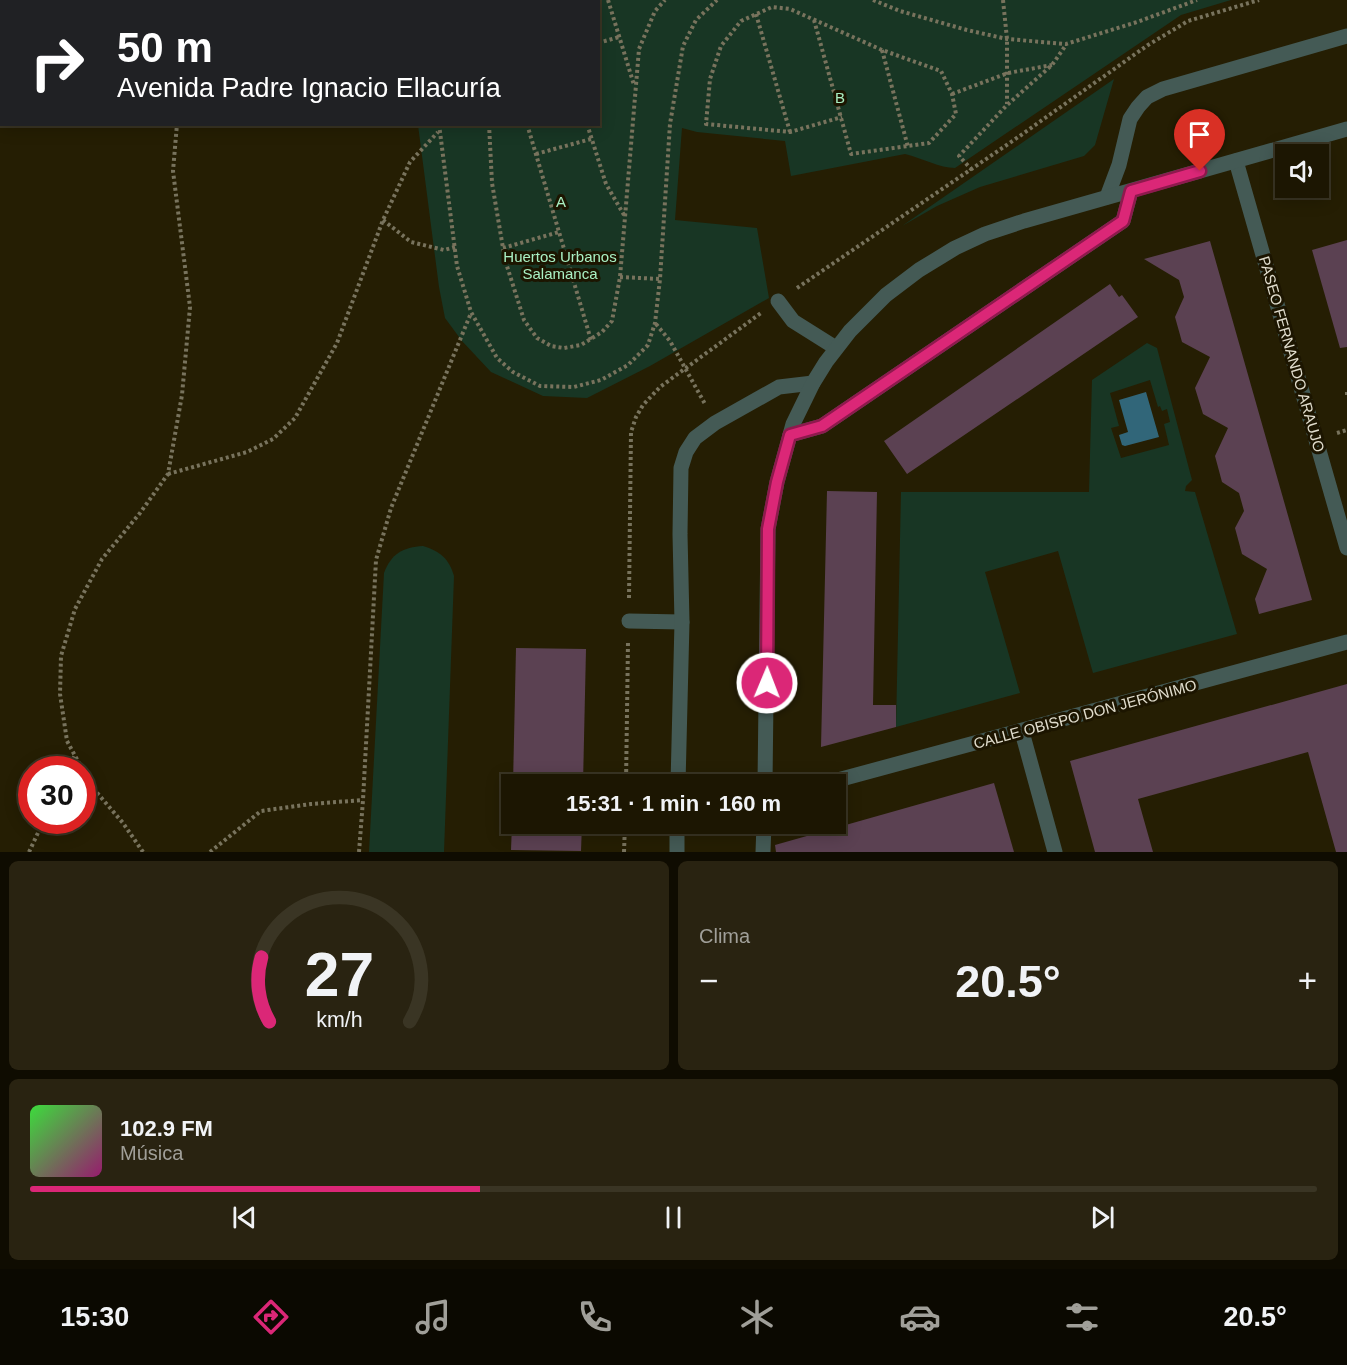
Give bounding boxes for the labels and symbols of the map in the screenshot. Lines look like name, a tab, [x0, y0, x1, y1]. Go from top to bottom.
park label: B	[835, 89, 845, 106]
pin	[1174, 109, 1225, 171]
park label: A	[556, 193, 566, 210]
park label: Huertos Urbanos Salamanca	[503, 248, 617, 282]
street label: PASEO FERNANDO ARAUJO	[1256, 254, 1328, 454]
position arrow	[735, 651, 799, 715]
street label: CALLE OBISPO DON JERÓNIMO	[972, 676, 1198, 752]
speed limit sign: 30	[18, 756, 96, 834]

